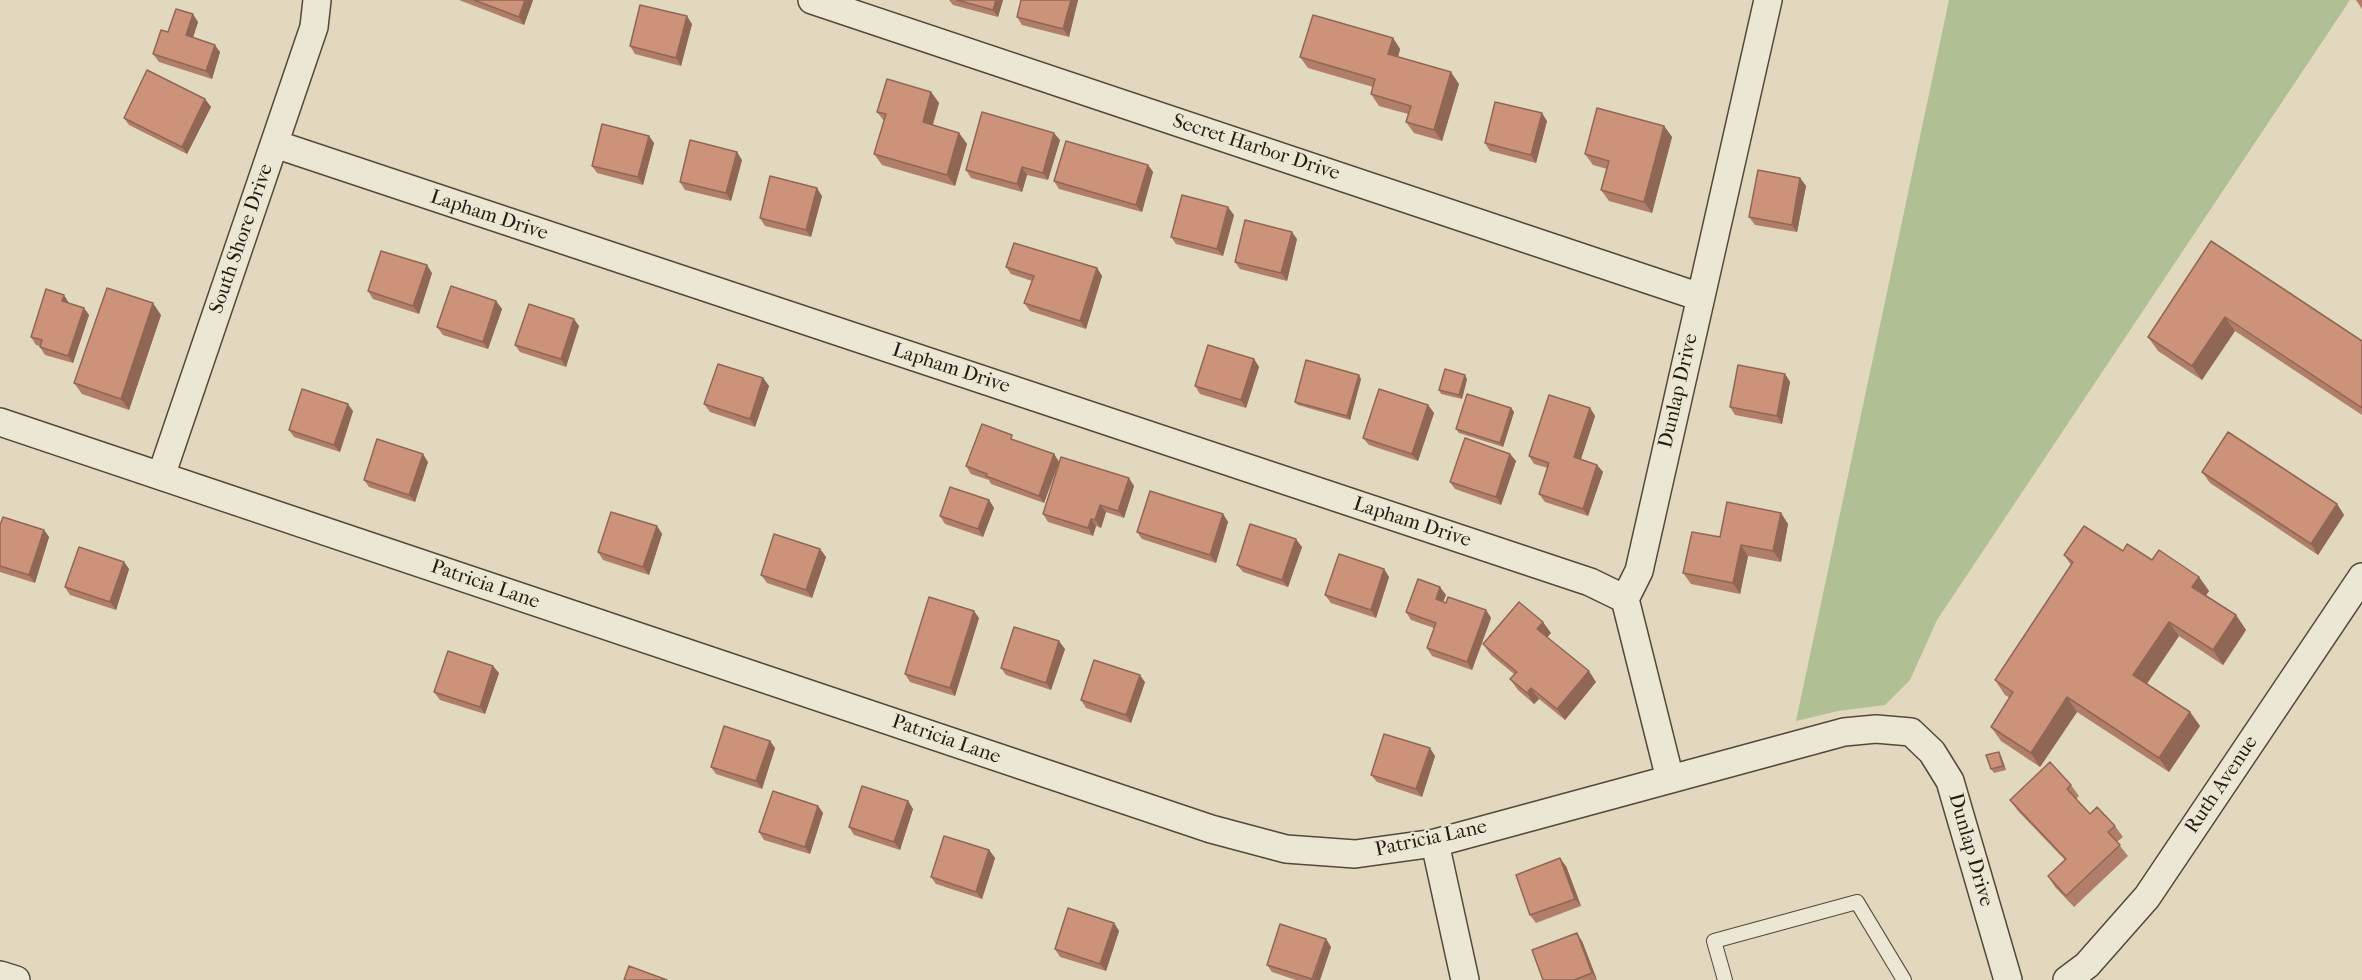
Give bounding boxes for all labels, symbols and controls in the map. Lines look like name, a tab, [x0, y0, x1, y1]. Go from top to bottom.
street label: Secret Harbor Drive	[1169, 110, 1343, 186]
street label: South Shore Drive	[205, 161, 279, 317]
street label: Lapham Drive	[427, 186, 551, 246]
street label: Dunlap Drive	[1654, 331, 1704, 451]
street label: Lapham Drive	[889, 339, 1013, 399]
street label: Lapham Drive	[1350, 493, 1474, 553]
street label: Patricia Lane	[427, 555, 543, 615]
street label: Patricia Lane	[888, 710, 1004, 770]
street label: Ruth Avenue	[2181, 732, 2263, 838]
street label: Dunlap Drive	[1942, 790, 1998, 910]
street label: Patricia Lane	[1373, 815, 1489, 863]

